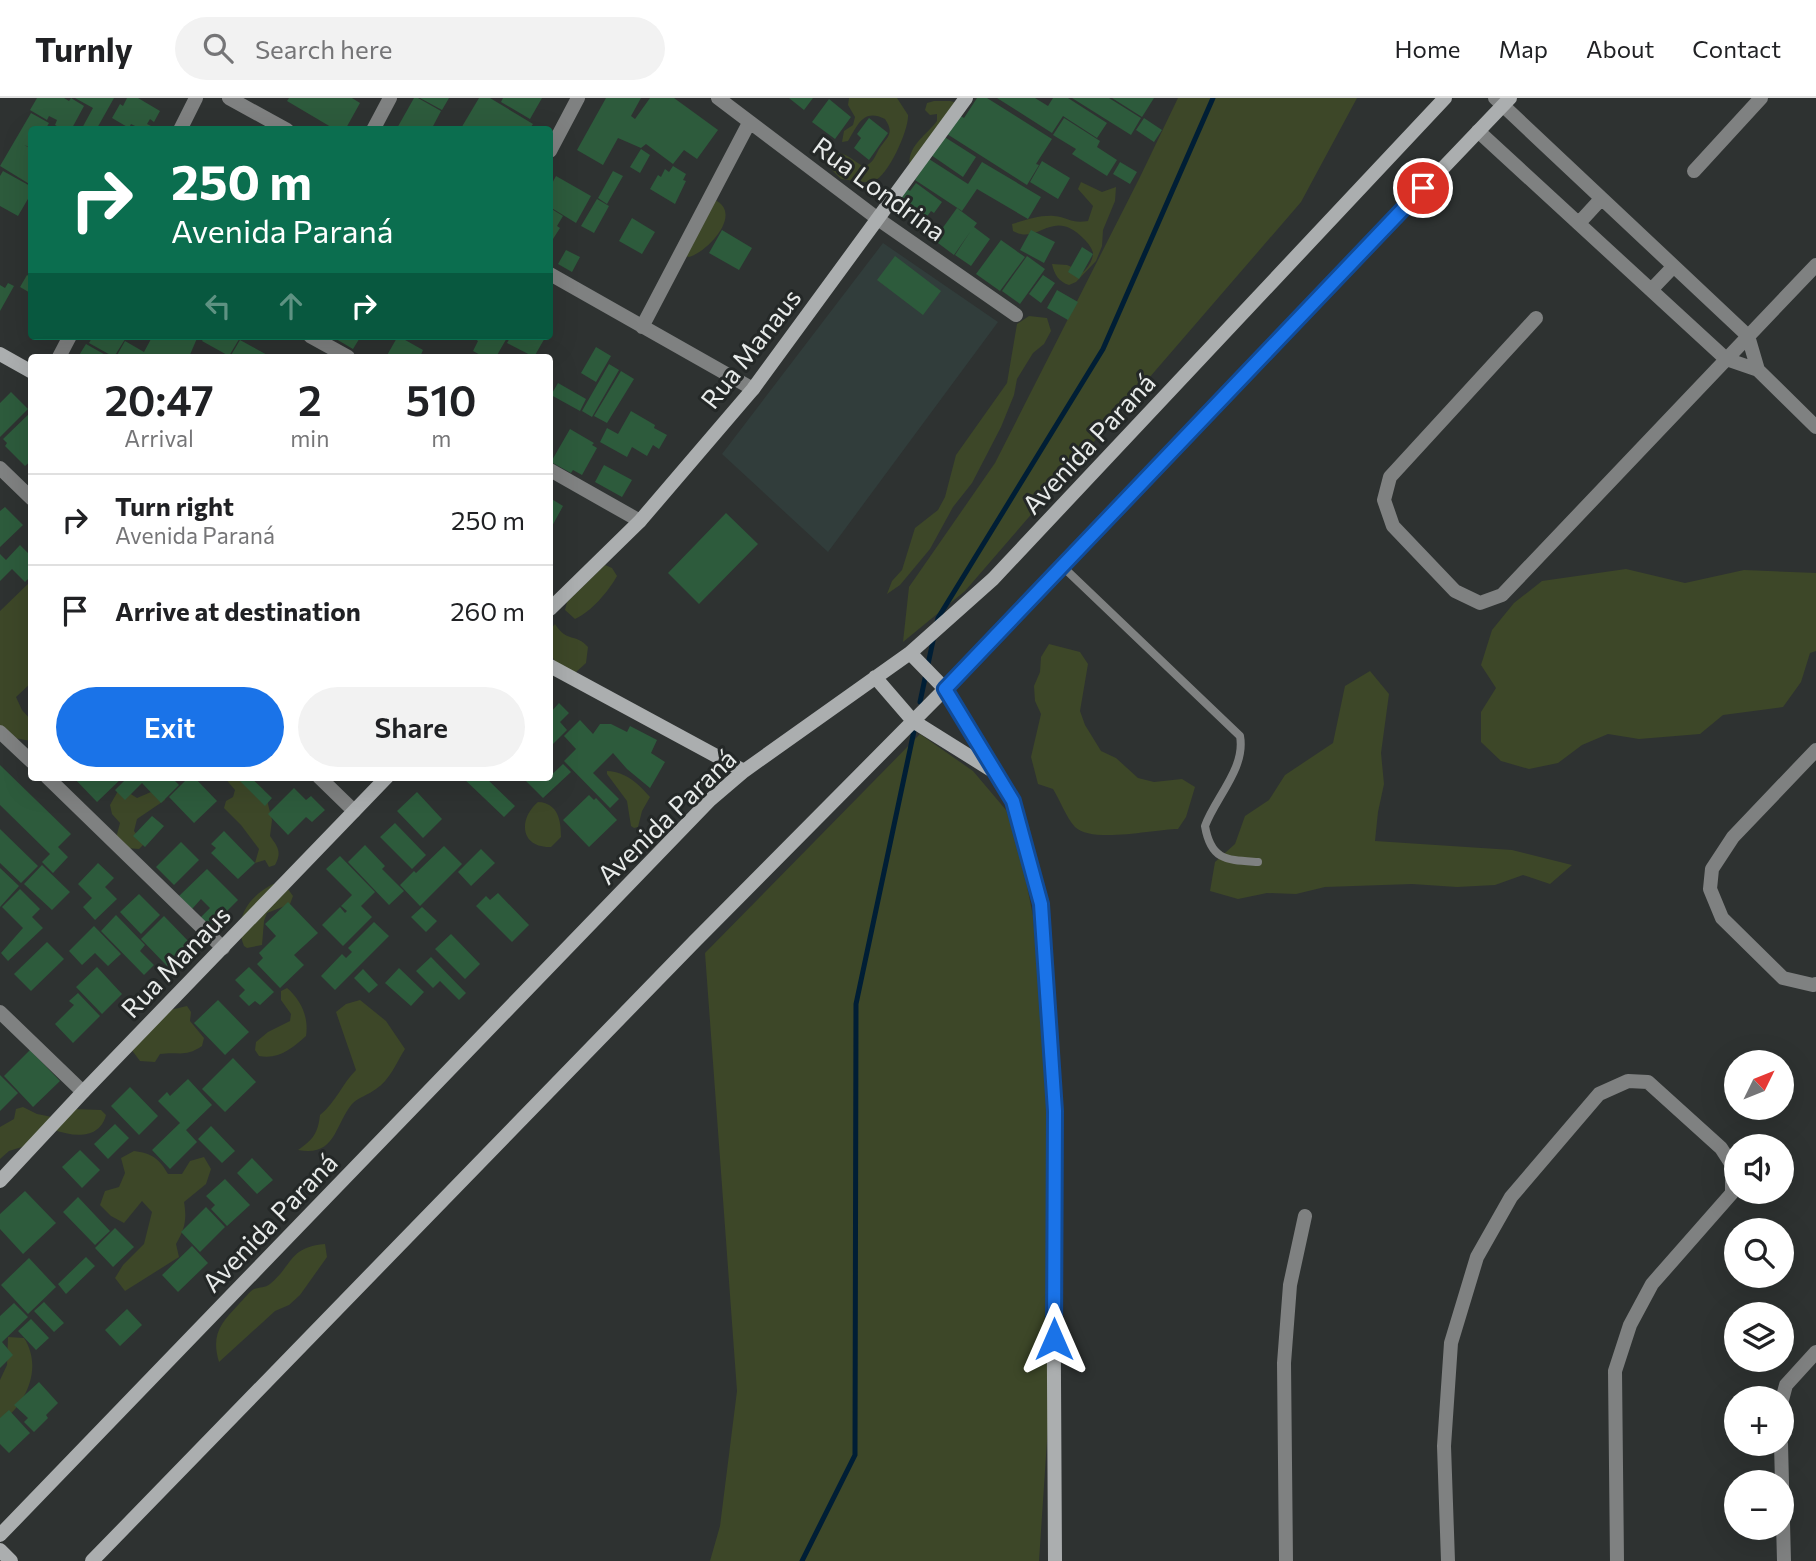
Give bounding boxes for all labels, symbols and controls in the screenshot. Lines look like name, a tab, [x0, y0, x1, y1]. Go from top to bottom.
search box	[175, 17, 665, 80]
text: Turnly	[35, 28, 133, 69]
icon: search	[199, 29, 237, 67]
text: Search here	[255, 33, 392, 64]
text: Home	[1395, 34, 1461, 63]
text: Map	[1499, 34, 1548, 63]
text: About	[1586, 34, 1654, 63]
text: Contact	[1692, 34, 1781, 63]
street label: Rua Londrina	[808, 130, 952, 246]
text: 250 m	[171, 150, 312, 210]
icon: right	[56, 154, 147, 245]
pin	[1393, 158, 1453, 218]
icon: arrive	[1404, 169, 1442, 207]
text: Avenida Paraná	[171, 210, 393, 250]
street label: Rua Manaus	[694, 282, 806, 414]
icon: left	[199, 287, 237, 325]
icon: ahead	[272, 287, 310, 325]
icon: right	[345, 287, 383, 325]
street label: Avenida Paraná	[1015, 366, 1161, 520]
text: 20:47	[104, 373, 214, 425]
text: 2	[298, 373, 322, 425]
text: 510	[406, 373, 477, 425]
text: Arrival	[124, 424, 194, 452]
text: min	[290, 424, 329, 452]
text: m	[431, 424, 451, 452]
text: Turn right	[115, 490, 234, 521]
icon: right	[56, 501, 94, 539]
text: 250 m	[451, 504, 525, 535]
text: Avenida Paraná	[115, 521, 275, 549]
icon: arrive	[56, 592, 94, 630]
text: Arrive at destination	[115, 595, 361, 626]
text: 260 m	[450, 595, 525, 626]
button: Exit	[56, 687, 284, 767]
button: Share	[298, 687, 525, 767]
street label: Avenida Paraná	[590, 742, 742, 890]
street label: Rua Manaus	[114, 899, 236, 1023]
north arrow	[1724, 1050, 1794, 1120]
map controls	[1724, 1050, 1794, 1540]
button: sound	[1724, 1134, 1794, 1204]
street label: Avenida Paraná	[195, 1146, 343, 1298]
button: search	[1724, 1218, 1794, 1288]
position arrow	[1017, 1302, 1091, 1376]
button: layers	[1724, 1302, 1794, 1372]
button: +	[1724, 1386, 1794, 1456]
button: −	[1724, 1470, 1794, 1540]

